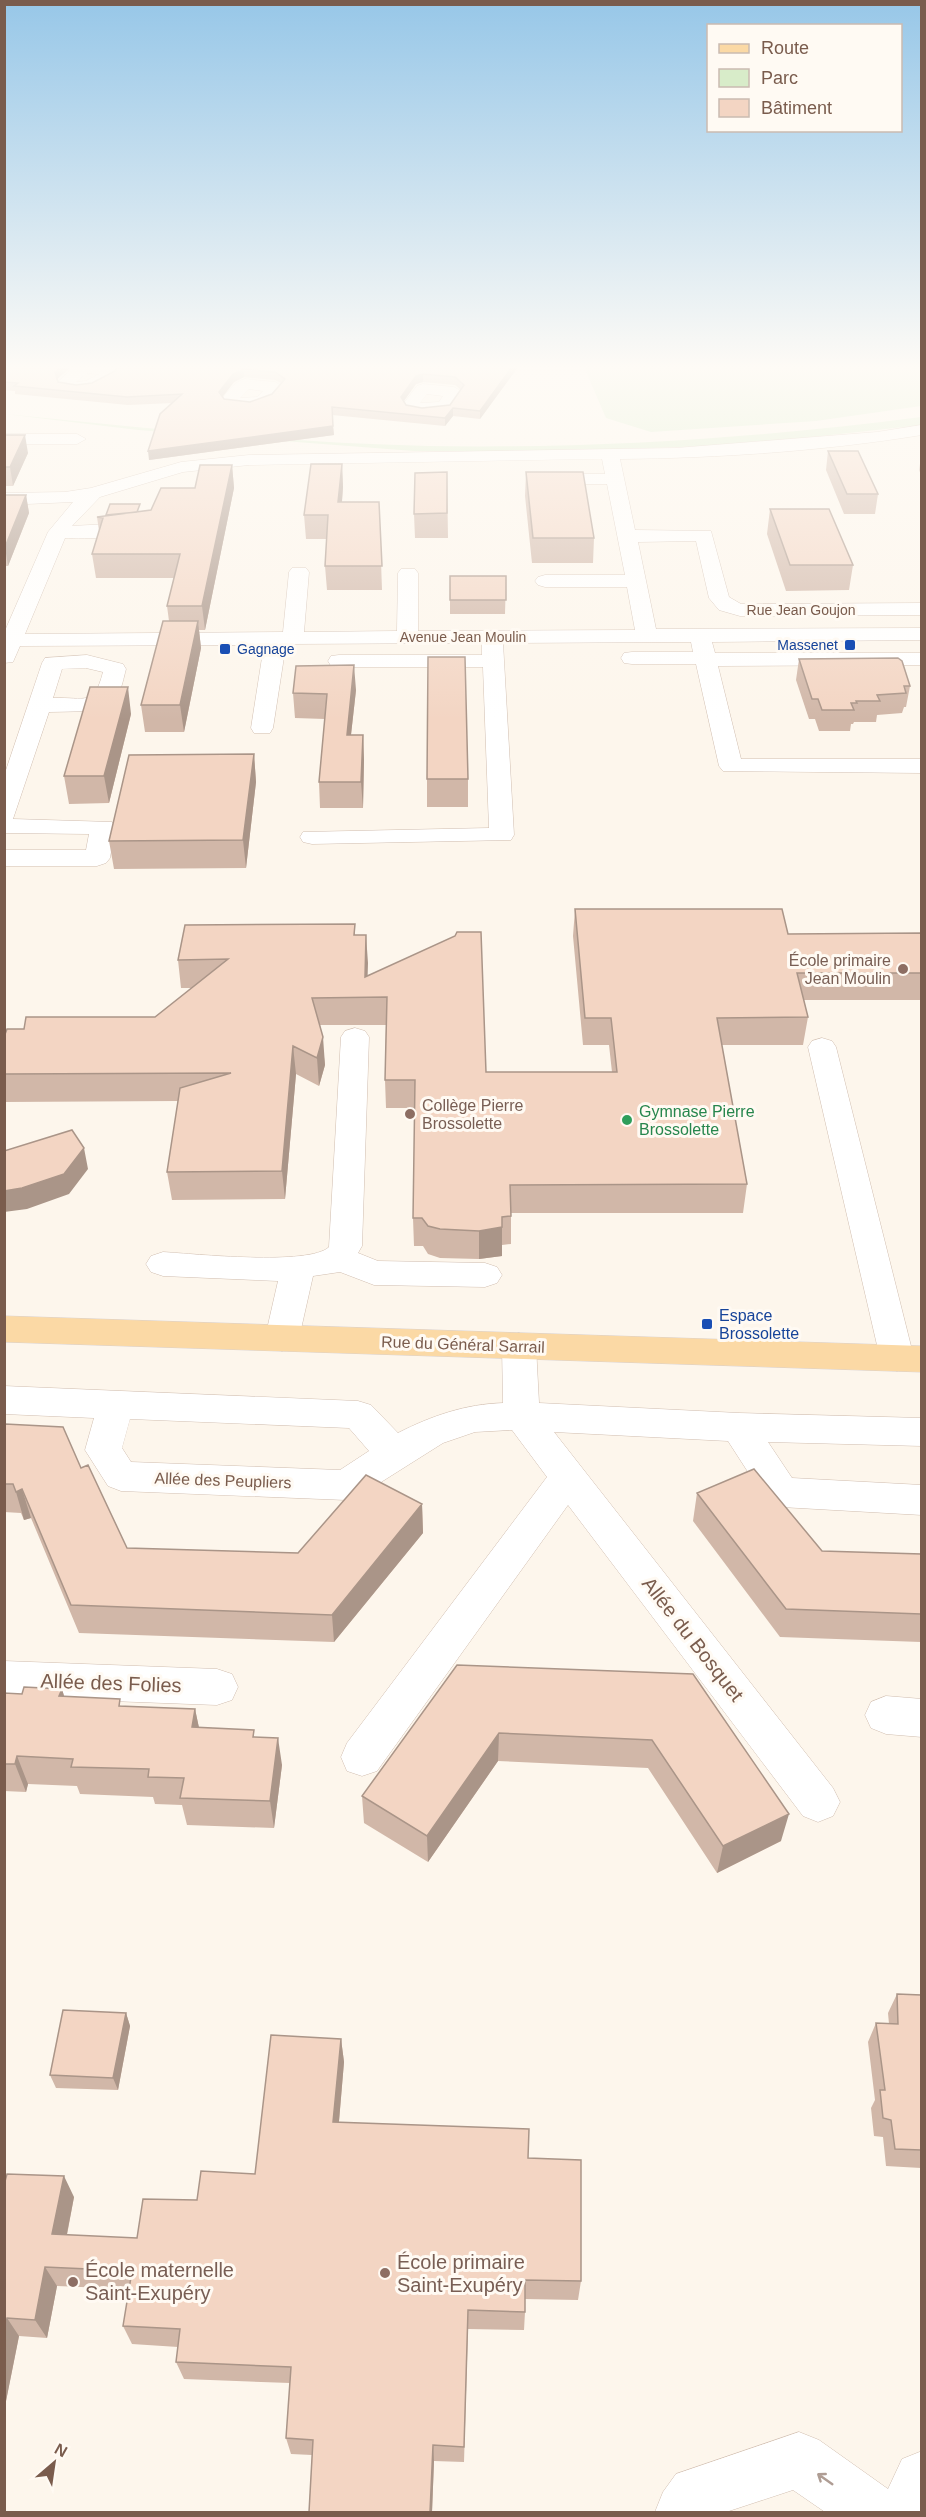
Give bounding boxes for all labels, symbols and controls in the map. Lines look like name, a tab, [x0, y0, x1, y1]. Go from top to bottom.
legend	[707, 24, 902, 132]
text: Route	[761, 38, 809, 58]
text: Parc	[761, 68, 798, 88]
text: Bâtiment	[761, 98, 832, 118]
street label: Rue Jean Goujon	[747, 602, 855, 618]
street label: Avenue Jean Moulin	[400, 629, 526, 645]
place label: Massenet	[777, 637, 838, 653]
marker: Massenet	[843, 638, 857, 652]
place label: Gagnage	[237, 641, 295, 657]
marker: Gagnage	[218, 642, 232, 656]
place label: École primaire Jean Moulin	[789, 951, 891, 987]
marker: École primaire Jean Moulin	[896, 962, 910, 976]
place label: Collège Pierre Brossolette	[422, 1097, 523, 1132]
place label: Gymnase Pierre Brossolette	[639, 1103, 755, 1138]
marker: Collège Pierre Brossolette	[403, 1107, 417, 1121]
marker: Gymnase Pierre Brossolette	[620, 1113, 634, 1127]
place label: Espace Brossolette	[719, 1307, 799, 1342]
marker: Espace Brossolette	[700, 1317, 714, 1331]
street label: Rue du Général Sarrail	[381, 1333, 545, 1356]
street label: Allée des Peupliers	[154, 1470, 292, 1491]
street label: Allée du Bosquet	[638, 1573, 748, 1706]
street label: Allée des Folies	[40, 1670, 182, 1696]
place label: École primaire Saint-Exupéry	[397, 2251, 525, 2296]
place label: École maternelle Saint-Exupéry	[85, 2259, 234, 2304]
marker: École primaire Saint-Exupéry	[378, 2266, 392, 2280]
marker: École maternelle Saint-Exupéry	[66, 2275, 80, 2289]
north arrow	[24, 2433, 84, 2493]
text: N	[52, 2440, 70, 2461]
one-way arrow	[817, 2472, 833, 2485]

